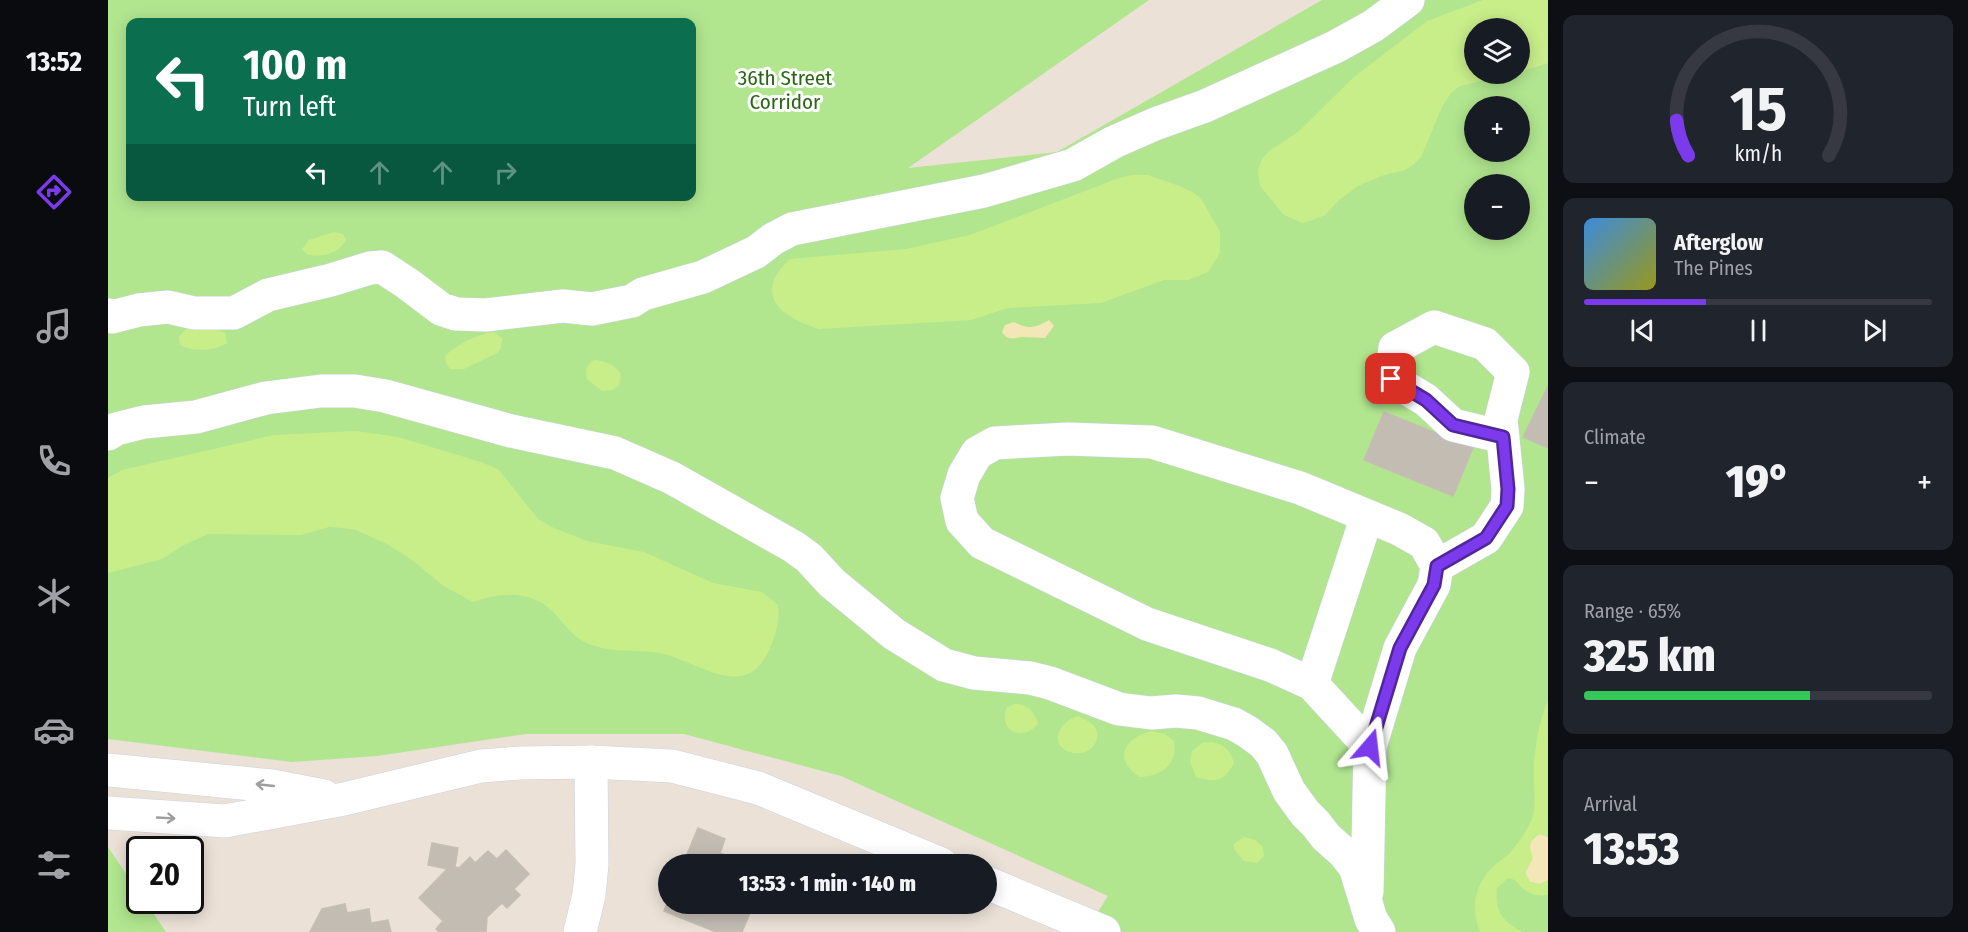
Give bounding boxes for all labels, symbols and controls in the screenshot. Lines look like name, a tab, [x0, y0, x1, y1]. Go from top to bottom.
map controls	[1464, 18, 1530, 240]
button: layers	[1464, 18, 1530, 84]
text: 100 m	[243, 40, 347, 90]
icon: left	[144, 42, 222, 120]
text: 13:52	[26, 46, 82, 78]
park label: 36th Street Corridor	[738, 65, 832, 115]
text: 15	[1729, 72, 1787, 147]
text: Turn left	[243, 91, 336, 123]
button: +	[1464, 96, 1530, 162]
text: km/h	[1734, 142, 1782, 168]
icon: left	[300, 156, 333, 189]
icon: ahead	[363, 156, 396, 189]
icon: ahead	[426, 156, 459, 189]
icon: right	[489, 156, 522, 189]
icon: directions	[33, 171, 75, 213]
button: −	[1464, 174, 1530, 240]
text: Afterglow	[1674, 229, 1763, 256]
text: The Pines	[1674, 256, 1753, 280]
icon: music	[33, 305, 75, 347]
icon: previous	[1626, 314, 1659, 347]
icon: pause	[1742, 314, 1775, 347]
icon: next	[1858, 314, 1891, 347]
pin	[1365, 353, 1416, 404]
icon: arrive	[1374, 362, 1407, 395]
text: Climate	[1584, 425, 1646, 449]
icon: phone	[33, 440, 75, 482]
text: 19°	[1726, 455, 1790, 509]
text: −	[1584, 463, 1599, 503]
text: +	[1917, 463, 1932, 503]
icon: climate	[33, 575, 75, 617]
text: Range · 65%	[1584, 599, 1681, 623]
text: 325 km	[1584, 629, 1716, 683]
icon: car	[33, 709, 75, 751]
position arrow	[1338, 715, 1402, 779]
one-way arrow	[256, 779, 276, 790]
text: Arrival	[1584, 792, 1637, 816]
one-way arrow	[156, 813, 176, 824]
text: 13:53	[1584, 822, 1680, 876]
speed limit sign: 20	[126, 836, 204, 914]
icon: filters	[33, 844, 75, 886]
text: 13:53 · 1 min · 140 m	[739, 870, 916, 897]

